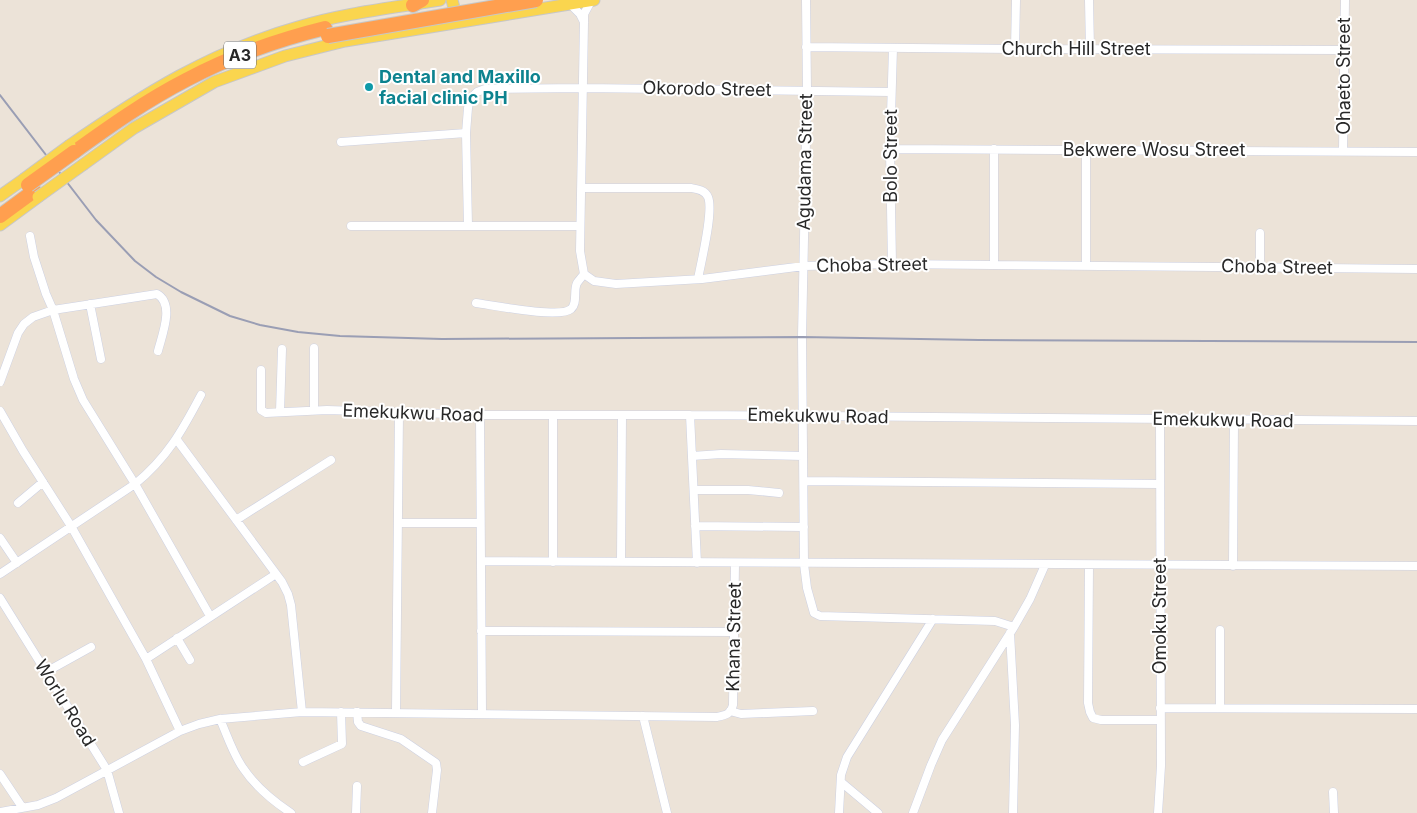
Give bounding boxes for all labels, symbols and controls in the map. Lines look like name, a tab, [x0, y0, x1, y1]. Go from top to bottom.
street label: Ohaeto Street	[1333, 17, 1354, 135]
street label: Church Hill Street	[1001, 38, 1151, 59]
road number: A3	[224, 42, 256, 68]
place label: Dental and Maxillo facial clinic PH	[379, 66, 541, 108]
street label: Okorodo Street	[642, 77, 772, 100]
marker: Dental and Maxillo facial clinic PH	[363, 81, 375, 93]
street label: Agudama Street	[793, 93, 816, 231]
street label: Bolo Street	[880, 109, 901, 203]
street label: Bekwere Wosu Street	[1063, 139, 1245, 160]
street label: Choba Street	[816, 253, 928, 276]
street label: Choba Street	[1221, 255, 1333, 278]
street label: Emekukwu Road	[342, 400, 484, 425]
street label: Emekukwu Road	[747, 404, 889, 427]
street label: Emekukwu Road	[1152, 408, 1294, 431]
street label: Omoku Street	[1149, 558, 1170, 674]
street label: Khana Street	[722, 582, 745, 692]
street label: Worlu Road	[31, 656, 100, 750]

